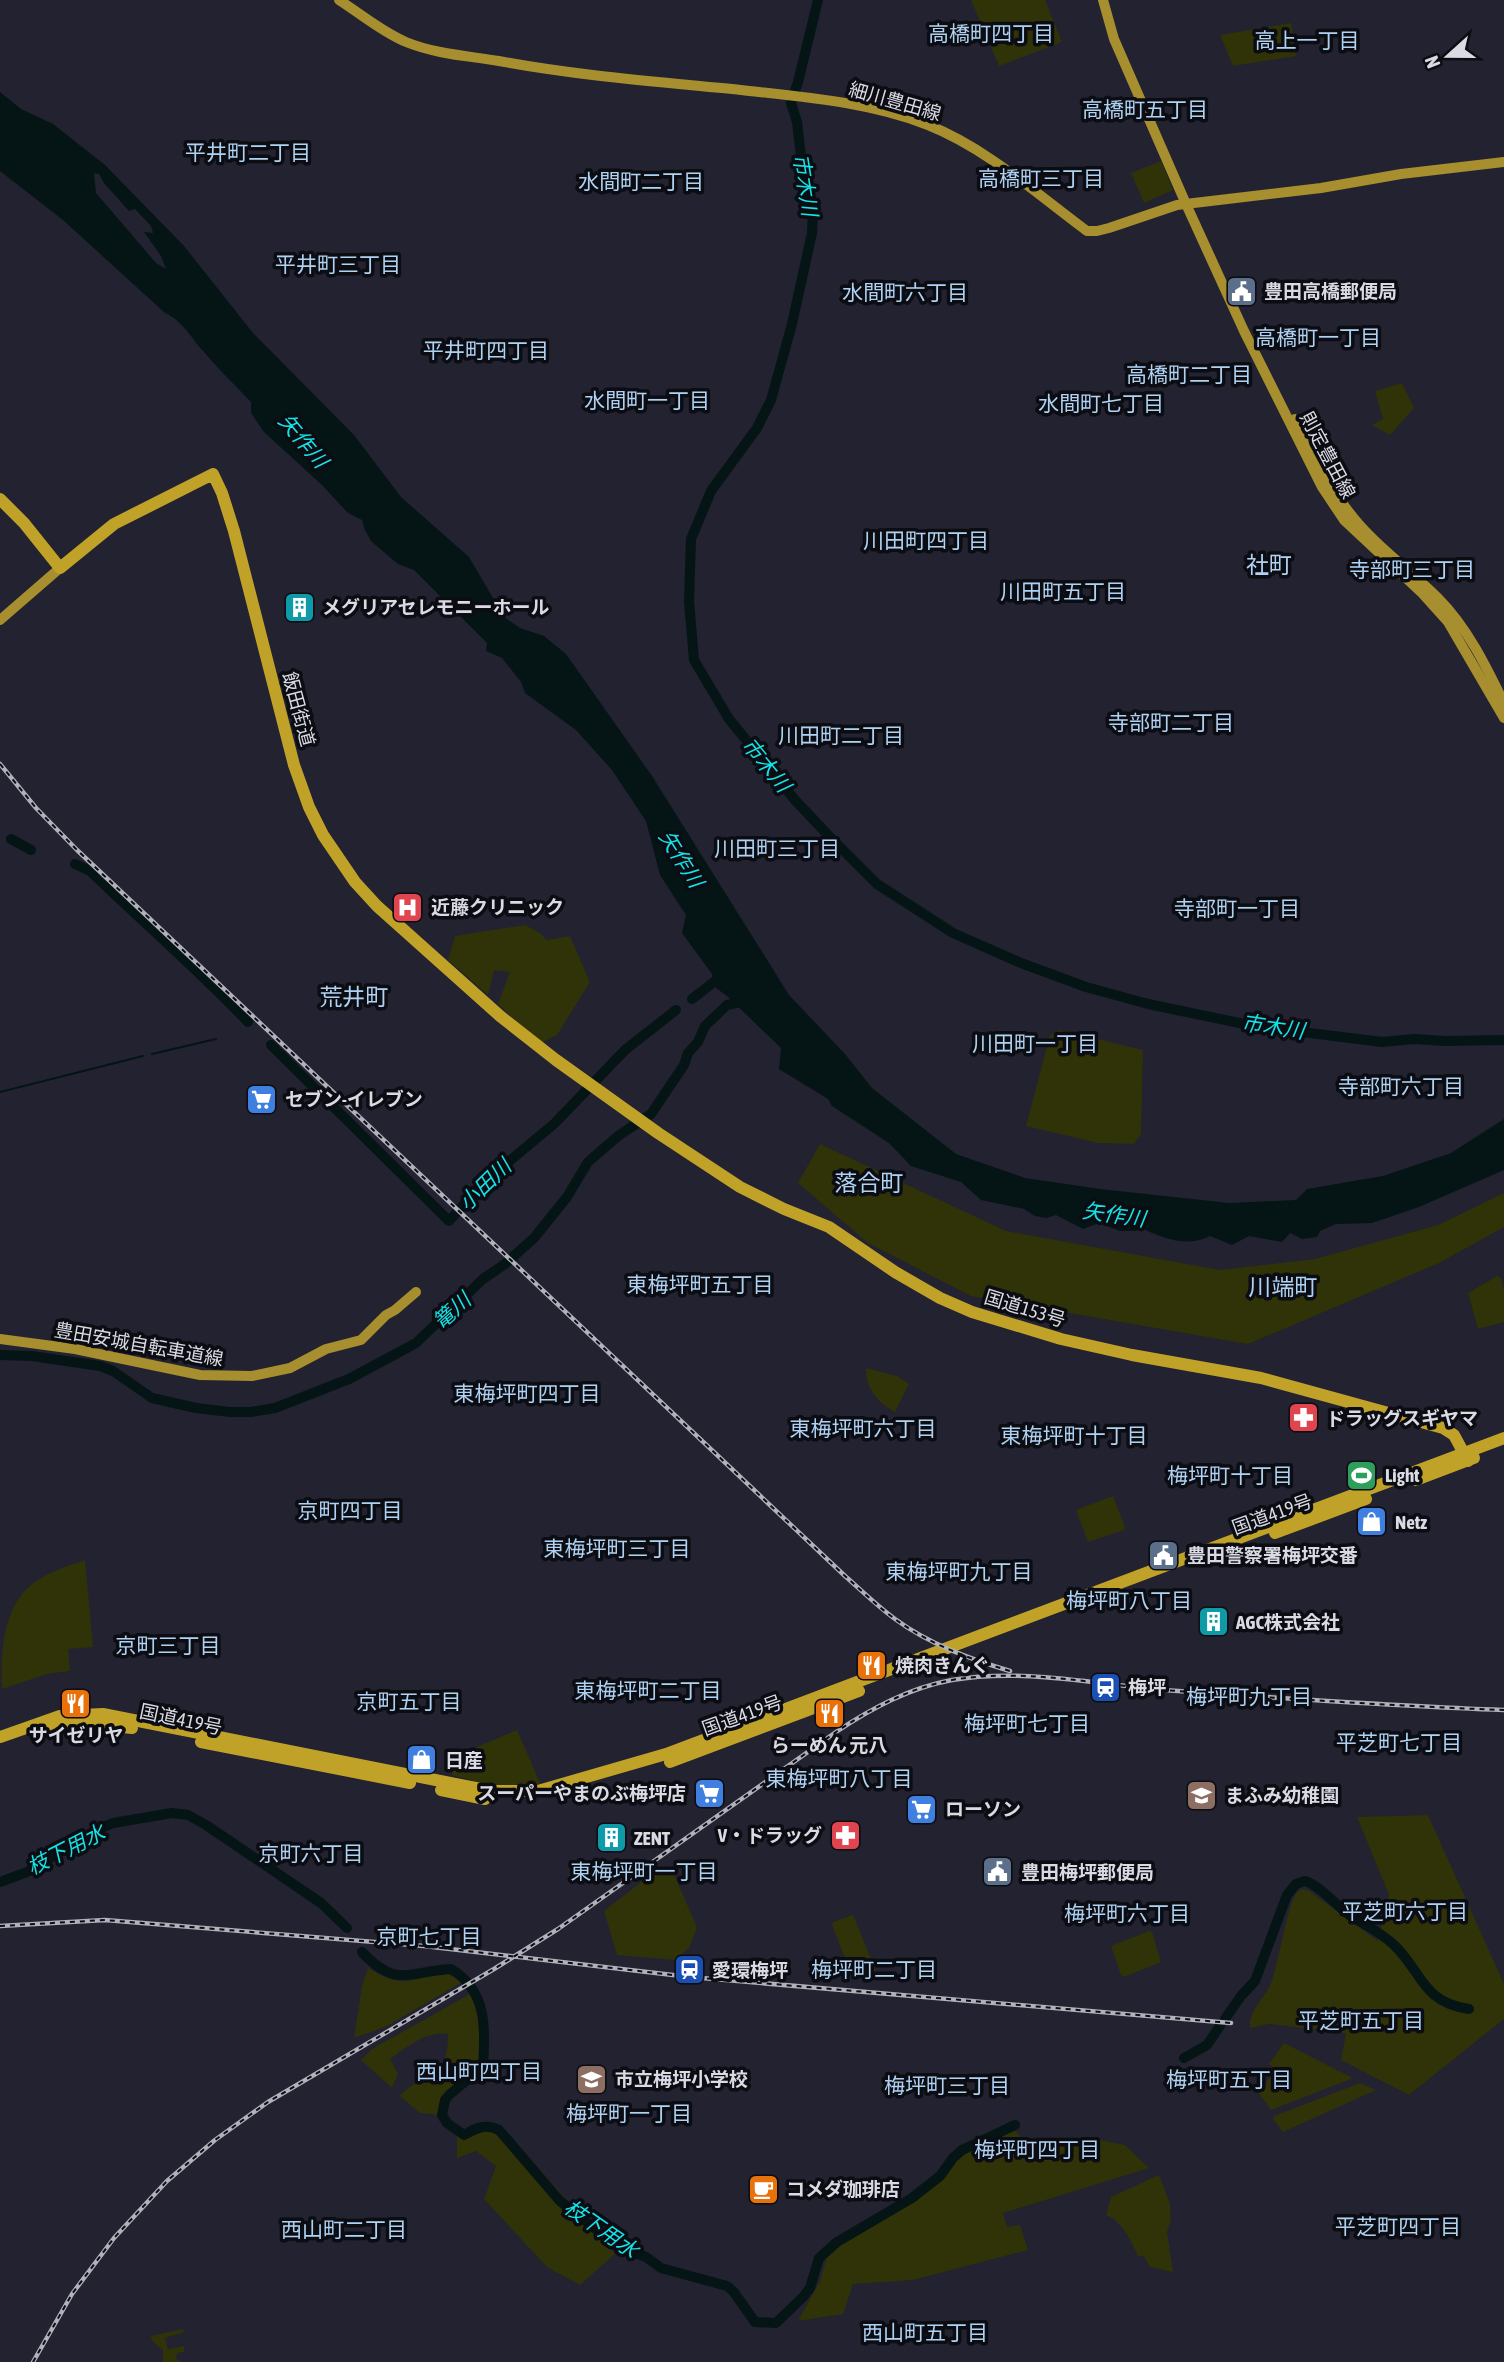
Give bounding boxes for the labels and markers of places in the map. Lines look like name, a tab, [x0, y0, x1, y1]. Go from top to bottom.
public building icon: 豊田高橋郵便局	[1224, 274, 1258, 308]
place label: 豊田高橋郵便局	[1264, 280, 1397, 302]
building icon: メグリアセレモニーホール	[282, 590, 316, 624]
place label: メグリアセレモニーホール	[322, 596, 550, 618]
hospital icon: 近藤クリニック	[391, 890, 425, 924]
place label: 近藤クリニック	[431, 896, 564, 918]
supermarket icon: セブン-イレブン	[245, 1082, 279, 1116]
place label: セブン-イレブン	[285, 1088, 423, 1110]
pharmacy icon: ドラッグスギヤマ	[1286, 1401, 1320, 1435]
place label: ドラッグスギヤマ	[1326, 1407, 1478, 1429]
sports icon: Light	[1345, 1458, 1379, 1492]
place label: Light	[1385, 1464, 1420, 1486]
shop icon: Netz	[1355, 1505, 1389, 1539]
place label: Netz	[1395, 1511, 1427, 1533]
public building icon: 豊田警察署梅坪交番	[1147, 1538, 1181, 1572]
place label: 豊田警察署梅坪交番	[1187, 1544, 1358, 1566]
building icon: AGC株式会社	[1196, 1605, 1230, 1639]
place label: AGC株式会社	[1235, 1611, 1340, 1633]
restaurant icon: 焼肉きんぐ	[855, 1648, 889, 1682]
place label: 焼肉きんぐ	[895, 1654, 990, 1676]
station icon: 梅坪	[1088, 1670, 1122, 1704]
place label: 梅坪	[1128, 1676, 1166, 1698]
restaurant icon: サイゼリヤ	[59, 1687, 93, 1721]
restaurant icon: らーめん 元八	[812, 1697, 846, 1731]
place label: サイゼリヤ	[28, 1724, 124, 1746]
place label: らーめん 元八	[771, 1734, 887, 1756]
shop icon: 日産	[405, 1743, 439, 1777]
place label: 日産	[445, 1749, 483, 1771]
supermarket icon: スーパーやまのぶ梅坪店	[692, 1776, 726, 1810]
school or university icon: まふみ幼稚園	[1185, 1778, 1219, 1812]
place label: スーパーやまのぶ梅坪店	[477, 1782, 686, 1804]
place label: まふみ幼稚園	[1225, 1784, 1339, 1806]
supermarket icon: ローソン	[905, 1792, 939, 1826]
place label: ローソン	[945, 1798, 1021, 1820]
pharmacy icon: V・ドラッグ	[828, 1818, 862, 1852]
building icon: ZENT	[594, 1821, 628, 1855]
place label: V・ドラッグ	[717, 1824, 822, 1846]
place label: ZENT	[634, 1827, 671, 1849]
public building icon: 豊田梅坪郵便局	[981, 1855, 1015, 1889]
place label: 豊田梅坪郵便局	[1021, 1861, 1154, 1883]
station icon: 愛環梅坪	[672, 1953, 706, 1987]
place label: 愛環梅坪	[712, 1959, 788, 1981]
school or university icon: 市立梅坪小学校	[575, 2062, 609, 2096]
place label: 市立梅坪小学校	[615, 2068, 748, 2090]
cafe icon: コメダ珈琲店	[746, 2172, 780, 2206]
place label: コメダ珈琲店	[786, 2178, 900, 2200]

